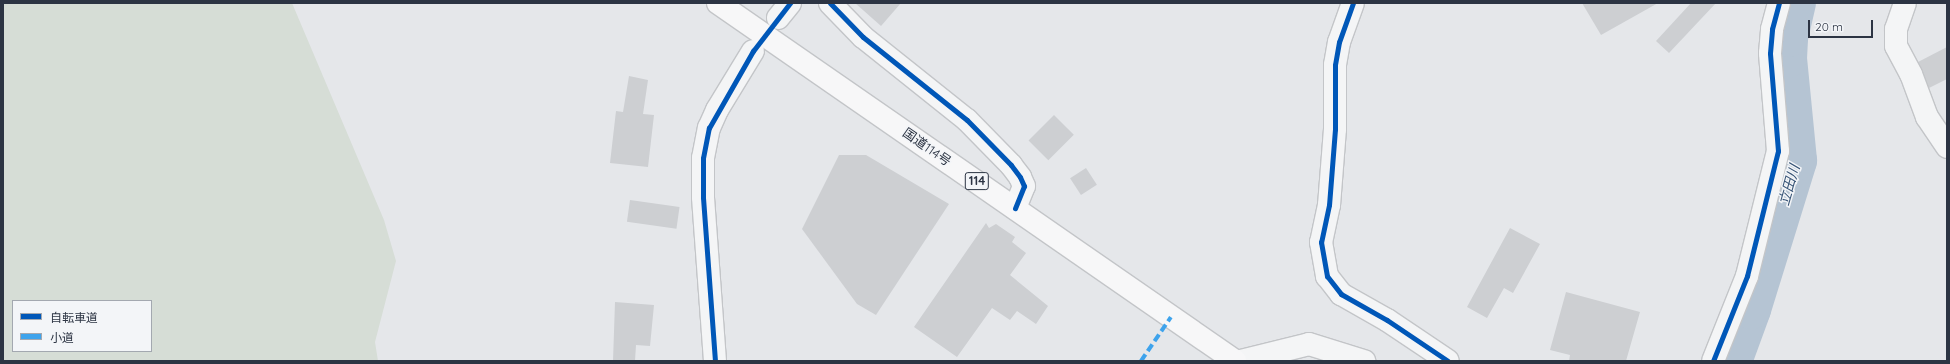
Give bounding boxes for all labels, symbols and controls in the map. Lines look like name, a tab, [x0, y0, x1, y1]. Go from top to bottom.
scale bar	[1810, 12, 1875, 38]
text: 20 m	[1815, 19, 1843, 34]
street label: 国道114号	[900, 125, 954, 169]
water label: 立田川	[1775, 162, 1803, 208]
road number: 114	[964, 171, 990, 191]
legend	[12, 300, 152, 352]
text: 自転車道	[50, 310, 98, 325]
text: 小道	[50, 330, 74, 345]

